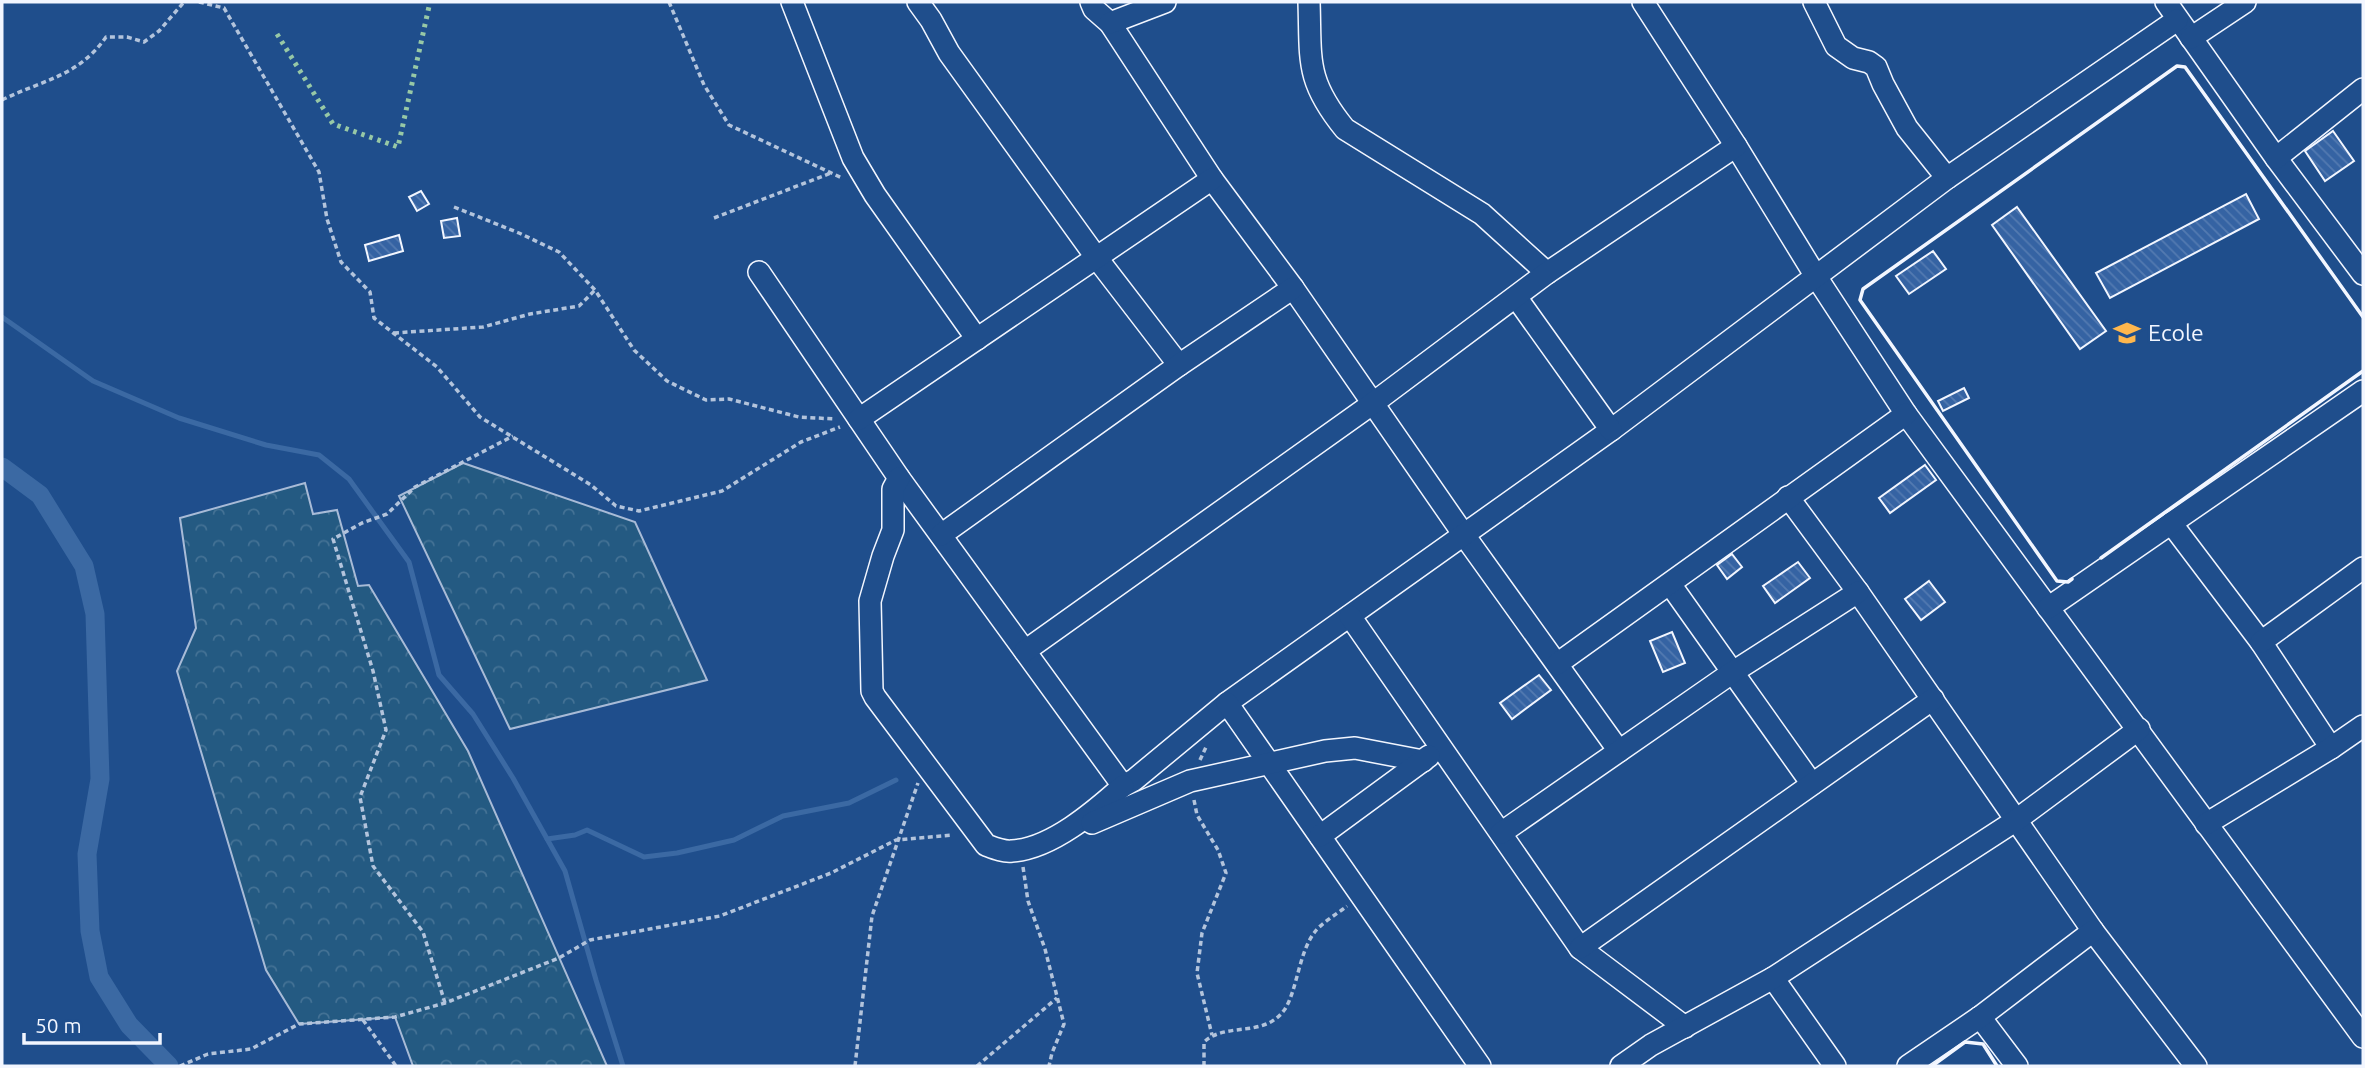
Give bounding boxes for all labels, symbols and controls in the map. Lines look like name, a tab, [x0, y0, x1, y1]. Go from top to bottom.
school or university icon: Ecole	[2112, 318, 2142, 348]
place label: Ecole	[2148, 320, 2204, 345]
scale bar	[24, 1002, 161, 1046]
text: 50 m	[35, 1013, 82, 1037]

